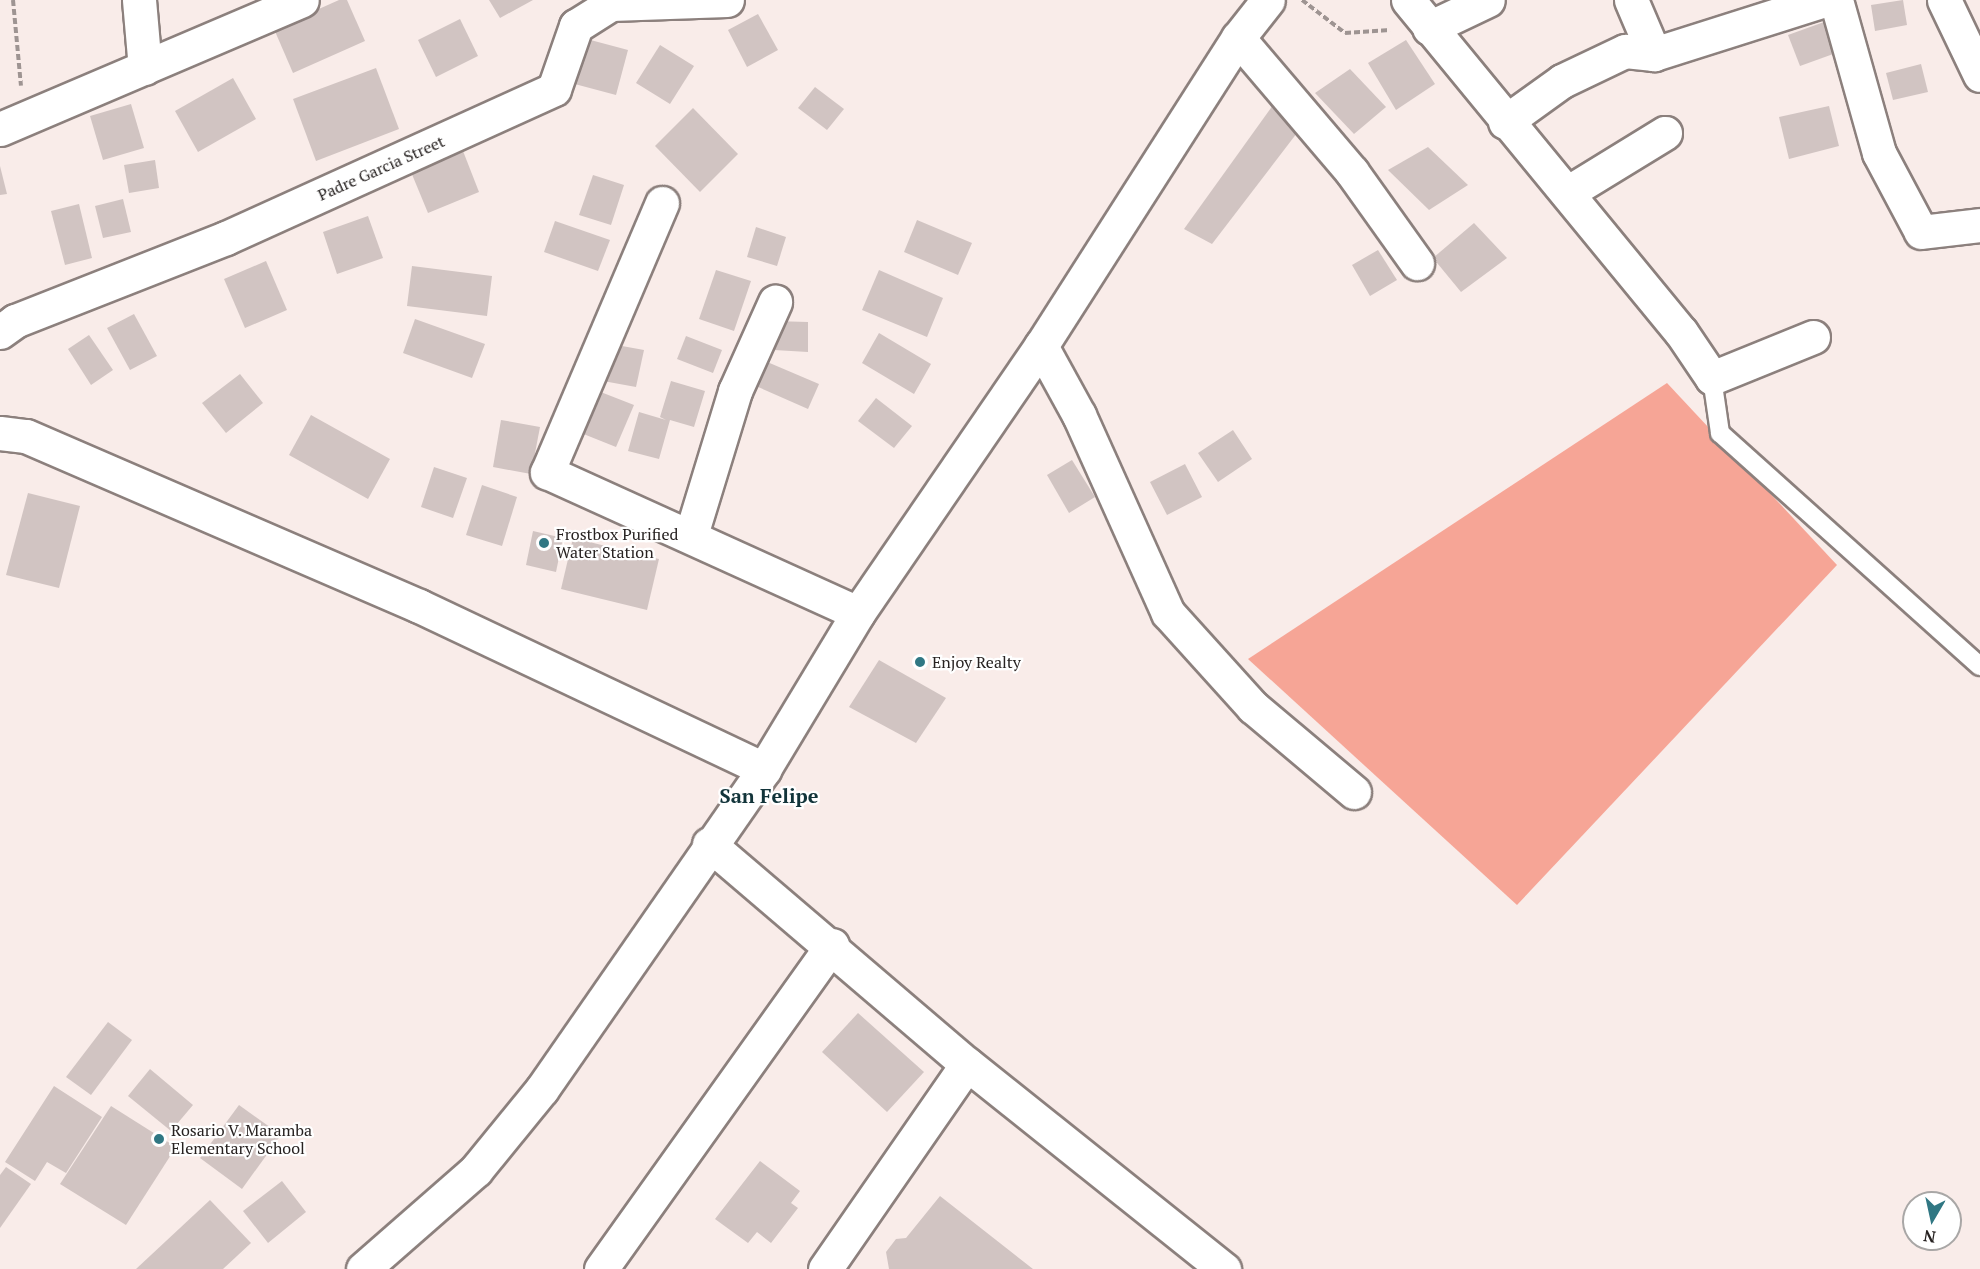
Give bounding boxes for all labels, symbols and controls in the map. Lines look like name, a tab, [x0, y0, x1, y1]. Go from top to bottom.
street label: Padre Garcia Street	[315, 131, 447, 205]
place label: Frostbox Purified Water Station	[556, 524, 678, 562]
marker: Frostbox Purified Water Station	[537, 536, 551, 550]
place label: Enjoy Realty	[932, 652, 1021, 672]
marker: Enjoy Realty	[913, 655, 927, 669]
district label: San Felipe	[719, 783, 819, 807]
place label: Rosario V. Maramba Elementary School	[171, 1120, 313, 1158]
marker: Rosario V. Maramba Elementary School	[152, 1132, 166, 1146]
north arrow	[1902, 1191, 1962, 1251]
text: N	[1922, 1225, 1937, 1249]

